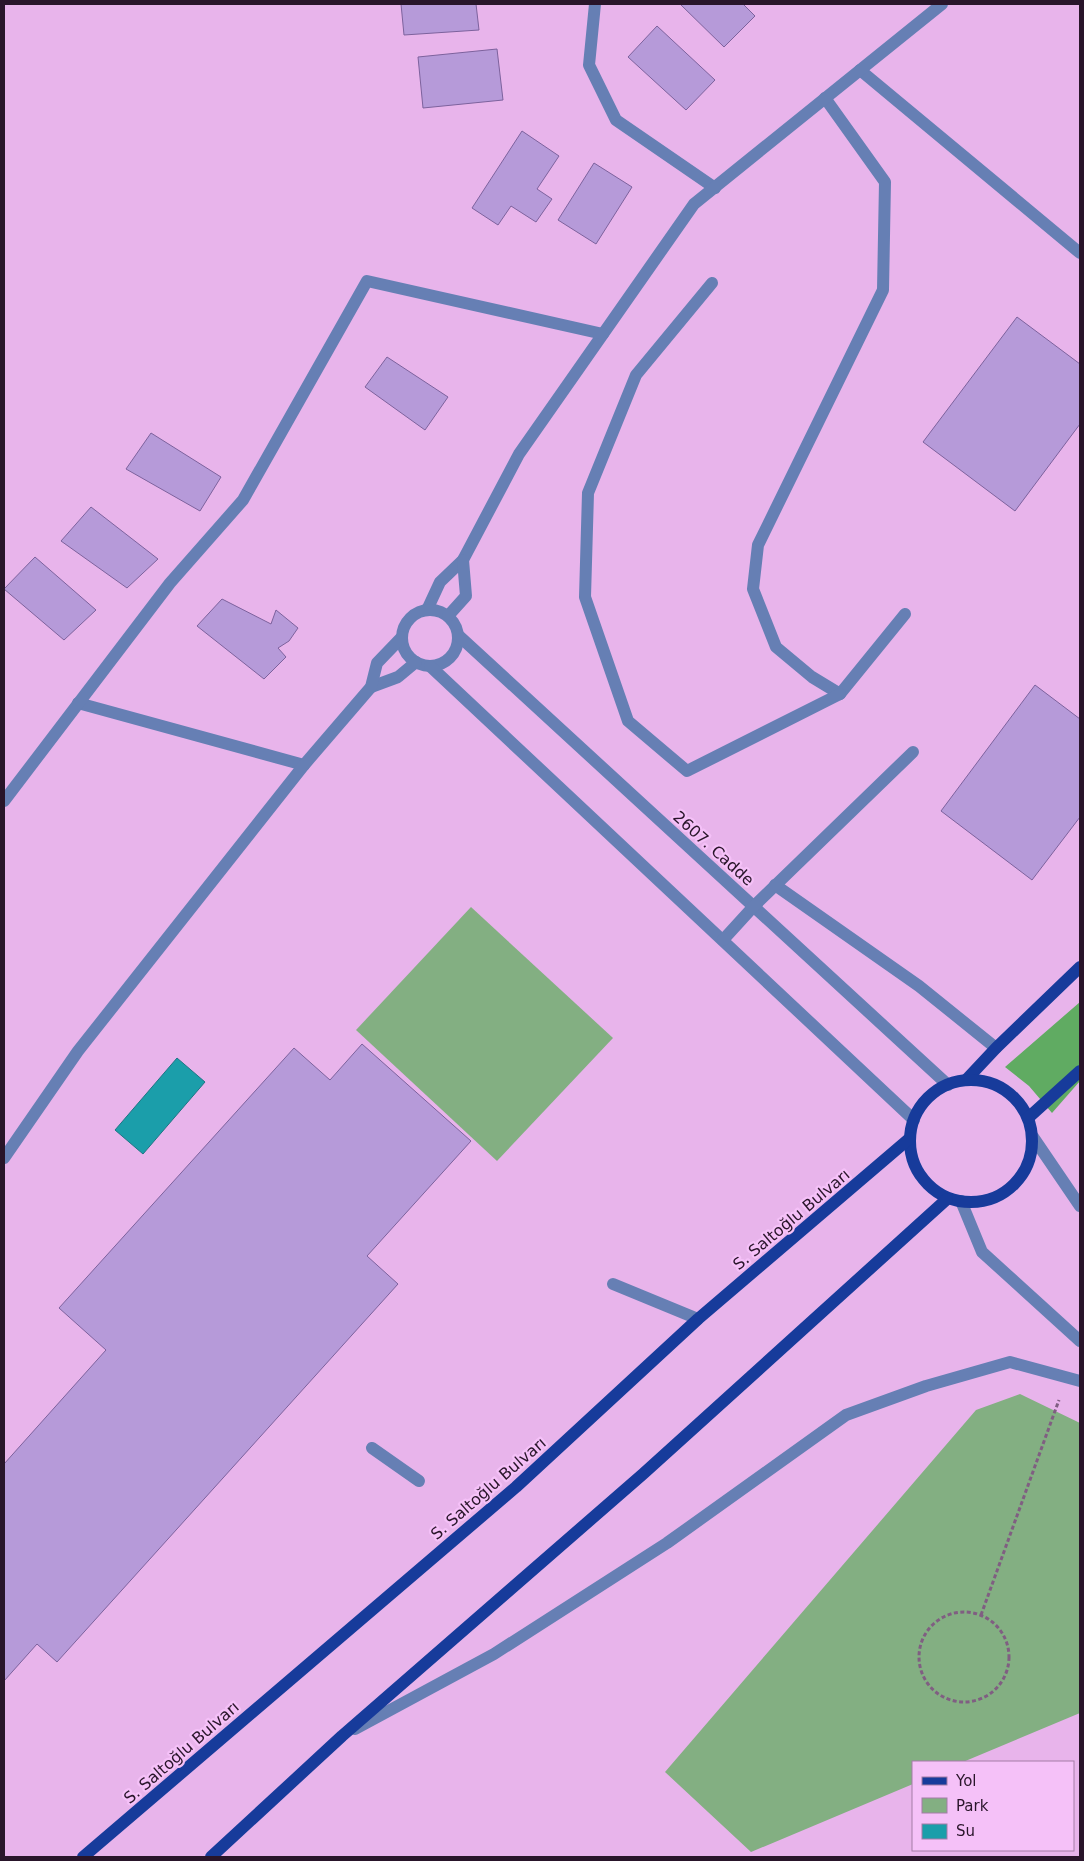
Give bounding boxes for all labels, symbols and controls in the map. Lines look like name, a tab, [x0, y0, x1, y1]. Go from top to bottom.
street label: 2607. Cadde	[669, 807, 758, 890]
street label: S. Saltoğlu Bulvarı	[729, 1165, 854, 1274]
street label: S. Saltoğlu Bulvarı	[427, 1433, 550, 1544]
street label: S. Saltoğlu Bulvarı	[120, 1697, 243, 1808]
legend	[912, 1761, 1074, 1851]
text: Yol	[955, 1772, 977, 1790]
text: Park	[956, 1797, 989, 1815]
text: Su	[956, 1822, 975, 1840]

